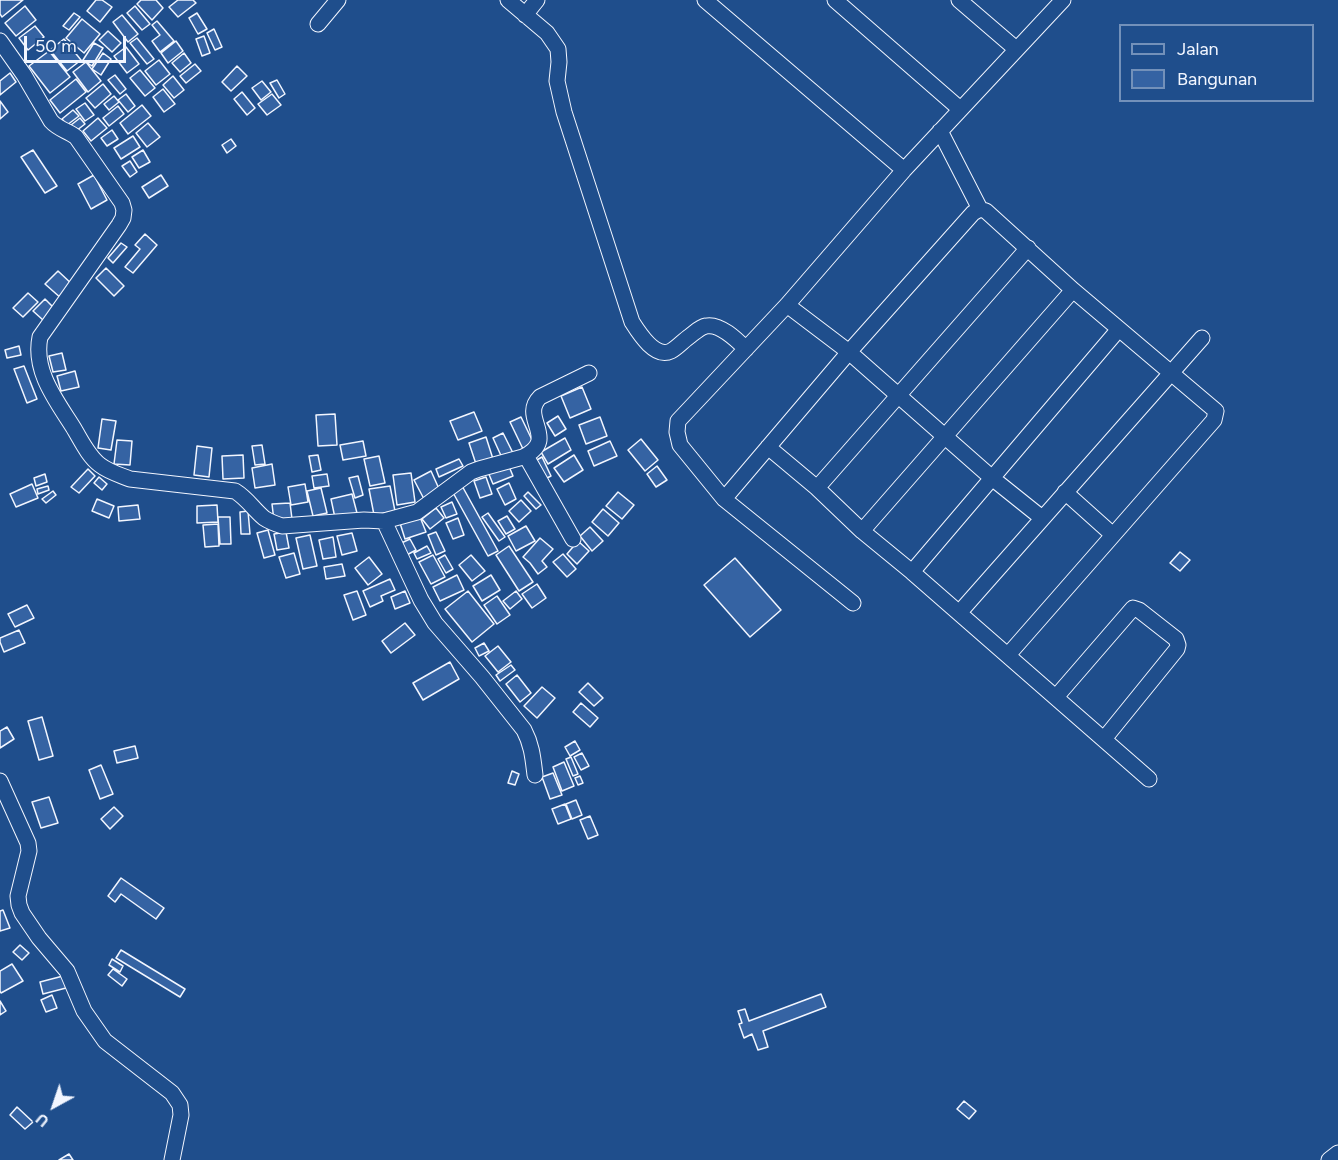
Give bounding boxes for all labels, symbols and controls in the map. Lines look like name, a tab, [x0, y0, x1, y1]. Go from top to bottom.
scale bar	[27, 24, 129, 62]
legend	[1119, 24, 1314, 102]
text: 50 m	[35, 35, 77, 57]
text: Jalan	[1177, 38, 1219, 60]
text: Bangunan	[1177, 68, 1257, 90]
north arrow	[24, 1076, 84, 1136]
text: U	[32, 1109, 53, 1131]

